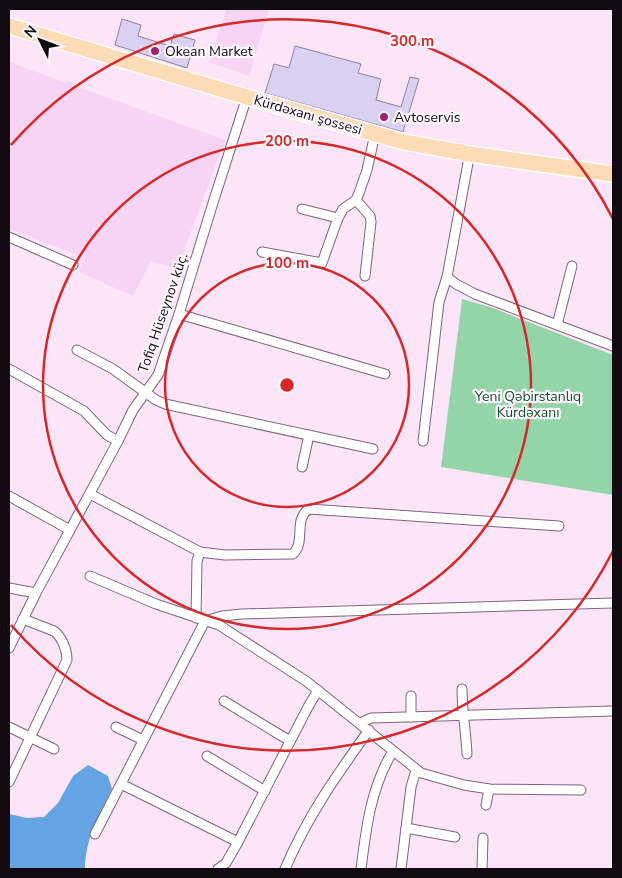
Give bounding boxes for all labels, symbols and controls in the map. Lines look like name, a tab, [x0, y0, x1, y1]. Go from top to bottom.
north arrow	[15, 15, 65, 65]
text: N	[20, 21, 41, 42]
text: 300 m	[390, 31, 434, 51]
place label: Okean Market	[165, 42, 253, 61]
marker: Okean Market	[149, 45, 161, 57]
street label: Kürdəxanı şossesi	[252, 90, 364, 140]
place label: Avtoservis	[394, 108, 461, 127]
marker: Avtoservis	[378, 111, 390, 123]
text: 200 m	[265, 131, 309, 151]
street label: Tofiq Hüseynov küç.	[134, 251, 192, 375]
text: 100 m	[265, 253, 309, 273]
centre of rings	[278, 376, 296, 394]
park label: Yeni Qəbirstanlıq Kürdəxanı	[474, 387, 581, 422]

